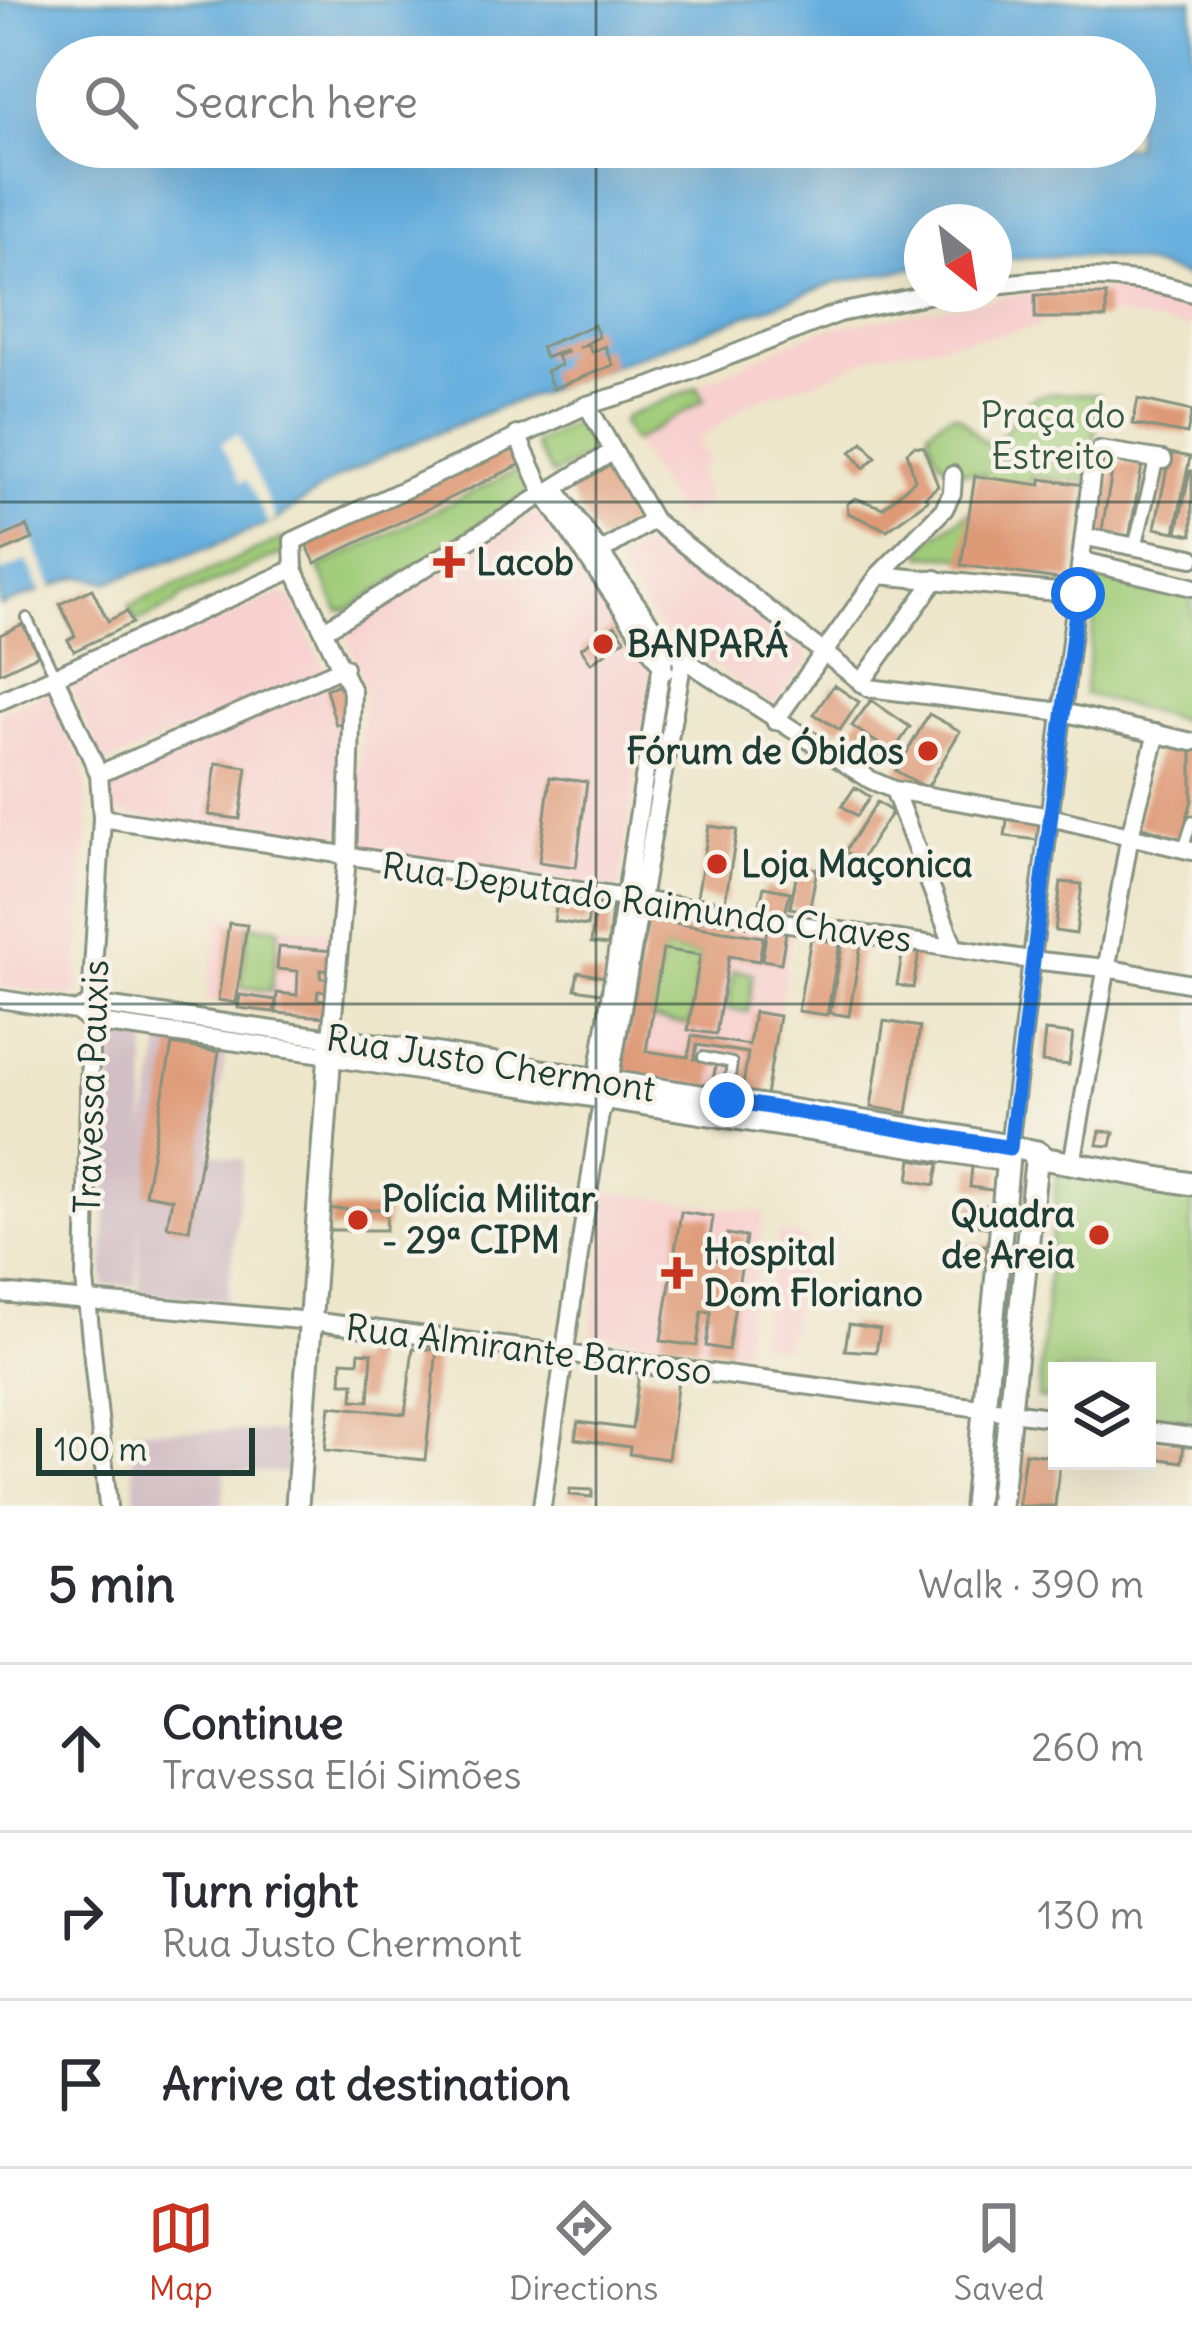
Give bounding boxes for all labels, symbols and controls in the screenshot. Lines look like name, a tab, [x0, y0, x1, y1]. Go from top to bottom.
search box	[36, 36, 1156, 168]
icon: search	[78, 69, 144, 135]
text: Search here	[174, 74, 418, 130]
north arrow	[904, 204, 1012, 312]
park label: Praça do Estreito	[981, 393, 1125, 479]
place label: Lacob	[476, 540, 574, 585]
marker: Lacob	[433, 546, 465, 578]
route start	[1051, 567, 1105, 621]
place label: BANPARÁ	[627, 620, 788, 667]
marker: BANPARÁ	[590, 631, 616, 657]
place label: Fórum de Óbidos	[627, 726, 904, 774]
marker: Fórum de Óbidos	[915, 738, 941, 764]
place label: Loja Maçonica	[741, 842, 973, 887]
street label: Rua Deputado Raimundo Chaves	[379, 843, 915, 962]
marker: Loja Maçonica	[704, 851, 730, 877]
street label: Travessa Pauxis	[65, 959, 118, 1215]
street label: Rua Justo Chermont	[323, 1015, 659, 1112]
route end	[700, 1073, 754, 1127]
place label: Polícia Militar - 29ª CIPM	[382, 1177, 596, 1263]
place label: Quadra de Areia	[941, 1192, 1075, 1278]
marker: Polícia Militar - 29ª CIPM	[345, 1207, 371, 1233]
marker: Quadra de Areia	[1086, 1222, 1112, 1248]
place label: Hospital Dom Floriano	[704, 1230, 923, 1316]
marker: Hospital Dom Floriano	[661, 1257, 693, 1289]
street label: Rua Almirante Barroso	[343, 1305, 715, 1394]
map controls	[1048, 1362, 1156, 1470]
button: layers	[1048, 1362, 1156, 1470]
scale bar	[36, 1422, 255, 1475]
text: 100 m	[54, 1428, 147, 1470]
text: 5 min	[48, 1552, 175, 1616]
text: Walk · 390 m	[918, 1560, 1144, 1609]
text: Continue	[162, 1695, 344, 1751]
icon: ahead	[48, 1715, 114, 1781]
text: 260 m	[1031, 1723, 1144, 1772]
text: Travessa Elói Simões	[162, 1751, 521, 1800]
text: Turn right	[162, 1863, 358, 1919]
icon: right	[48, 1883, 114, 1949]
text: 130 m	[1037, 1891, 1144, 1940]
text: Rua Justo Chermont	[162, 1919, 522, 1968]
icon: arrive	[48, 2051, 114, 2117]
text: Arrive at destination	[162, 2056, 571, 2112]
tab: Map	[148, 2195, 214, 2309]
tab: Directions	[509, 2195, 658, 2309]
tab: Saved	[954, 2195, 1044, 2309]

